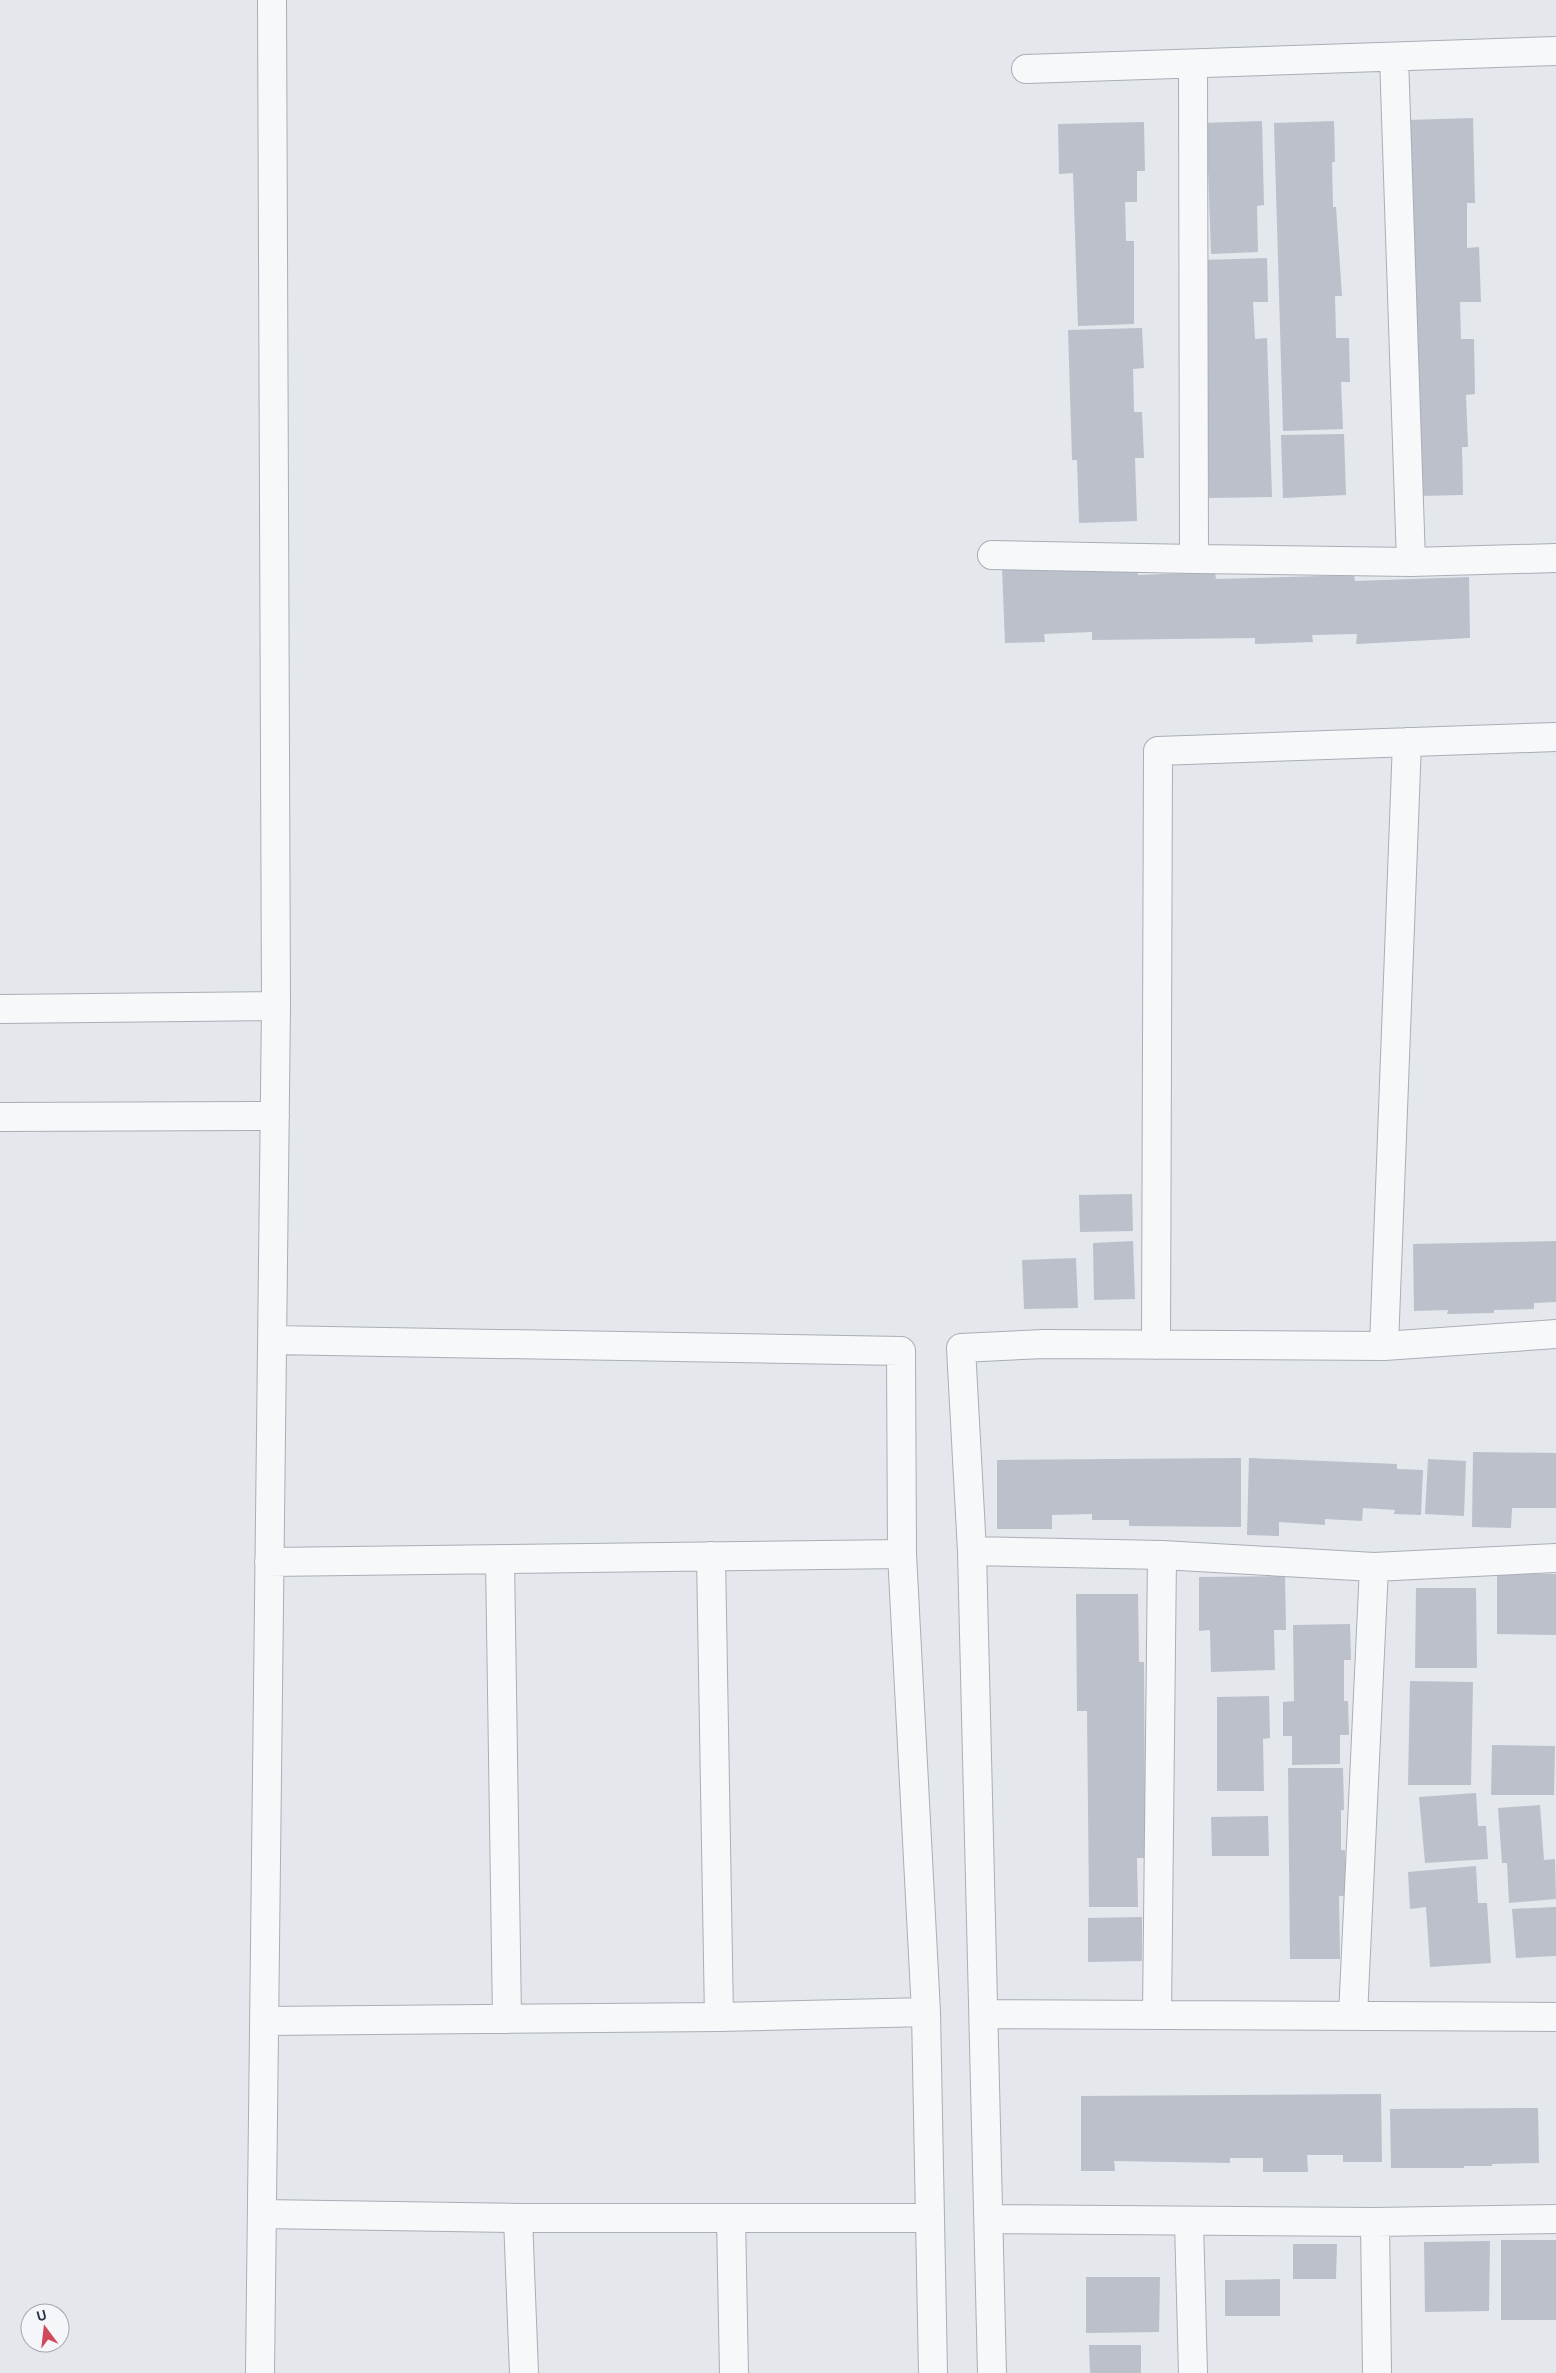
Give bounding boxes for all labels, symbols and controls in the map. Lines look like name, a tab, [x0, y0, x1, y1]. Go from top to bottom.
north arrow	[20, 2303, 70, 2353]
text: U	[35, 2306, 49, 2325]

